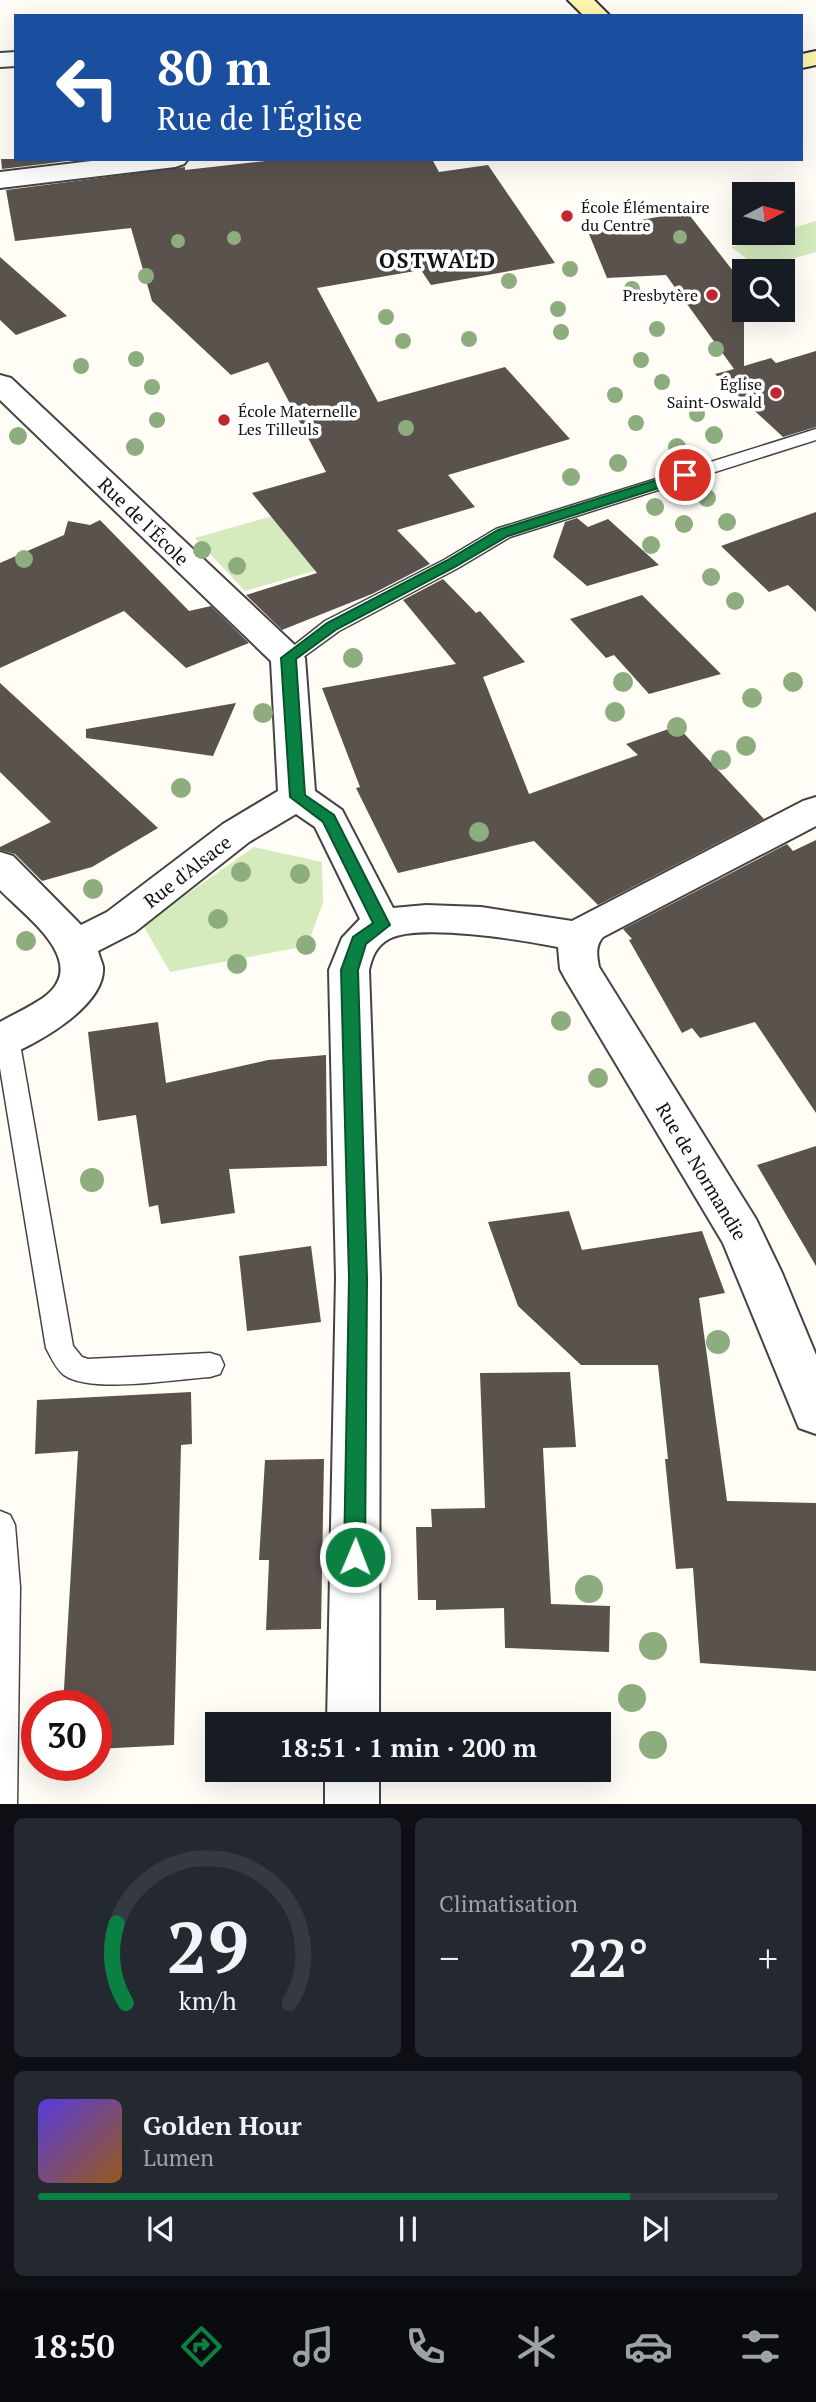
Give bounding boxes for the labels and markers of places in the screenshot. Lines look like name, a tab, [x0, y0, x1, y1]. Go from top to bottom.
place label: École Élémentaire du Centre	[581, 196, 710, 236]
marker: École Élémentaire du Centre	[559, 208, 575, 224]
place label: Presbytère	[623, 284, 698, 306]
marker: Presbytère	[704, 287, 720, 303]
place label: Église Saint-Oswald	[667, 373, 762, 413]
marker: Église Saint-Oswald	[768, 385, 784, 401]
place label: École Maternelle Les Tilleuls	[238, 400, 357, 440]
marker: École Maternelle Les Tilleuls	[216, 412, 232, 428]
pin	[655, 445, 715, 505]

